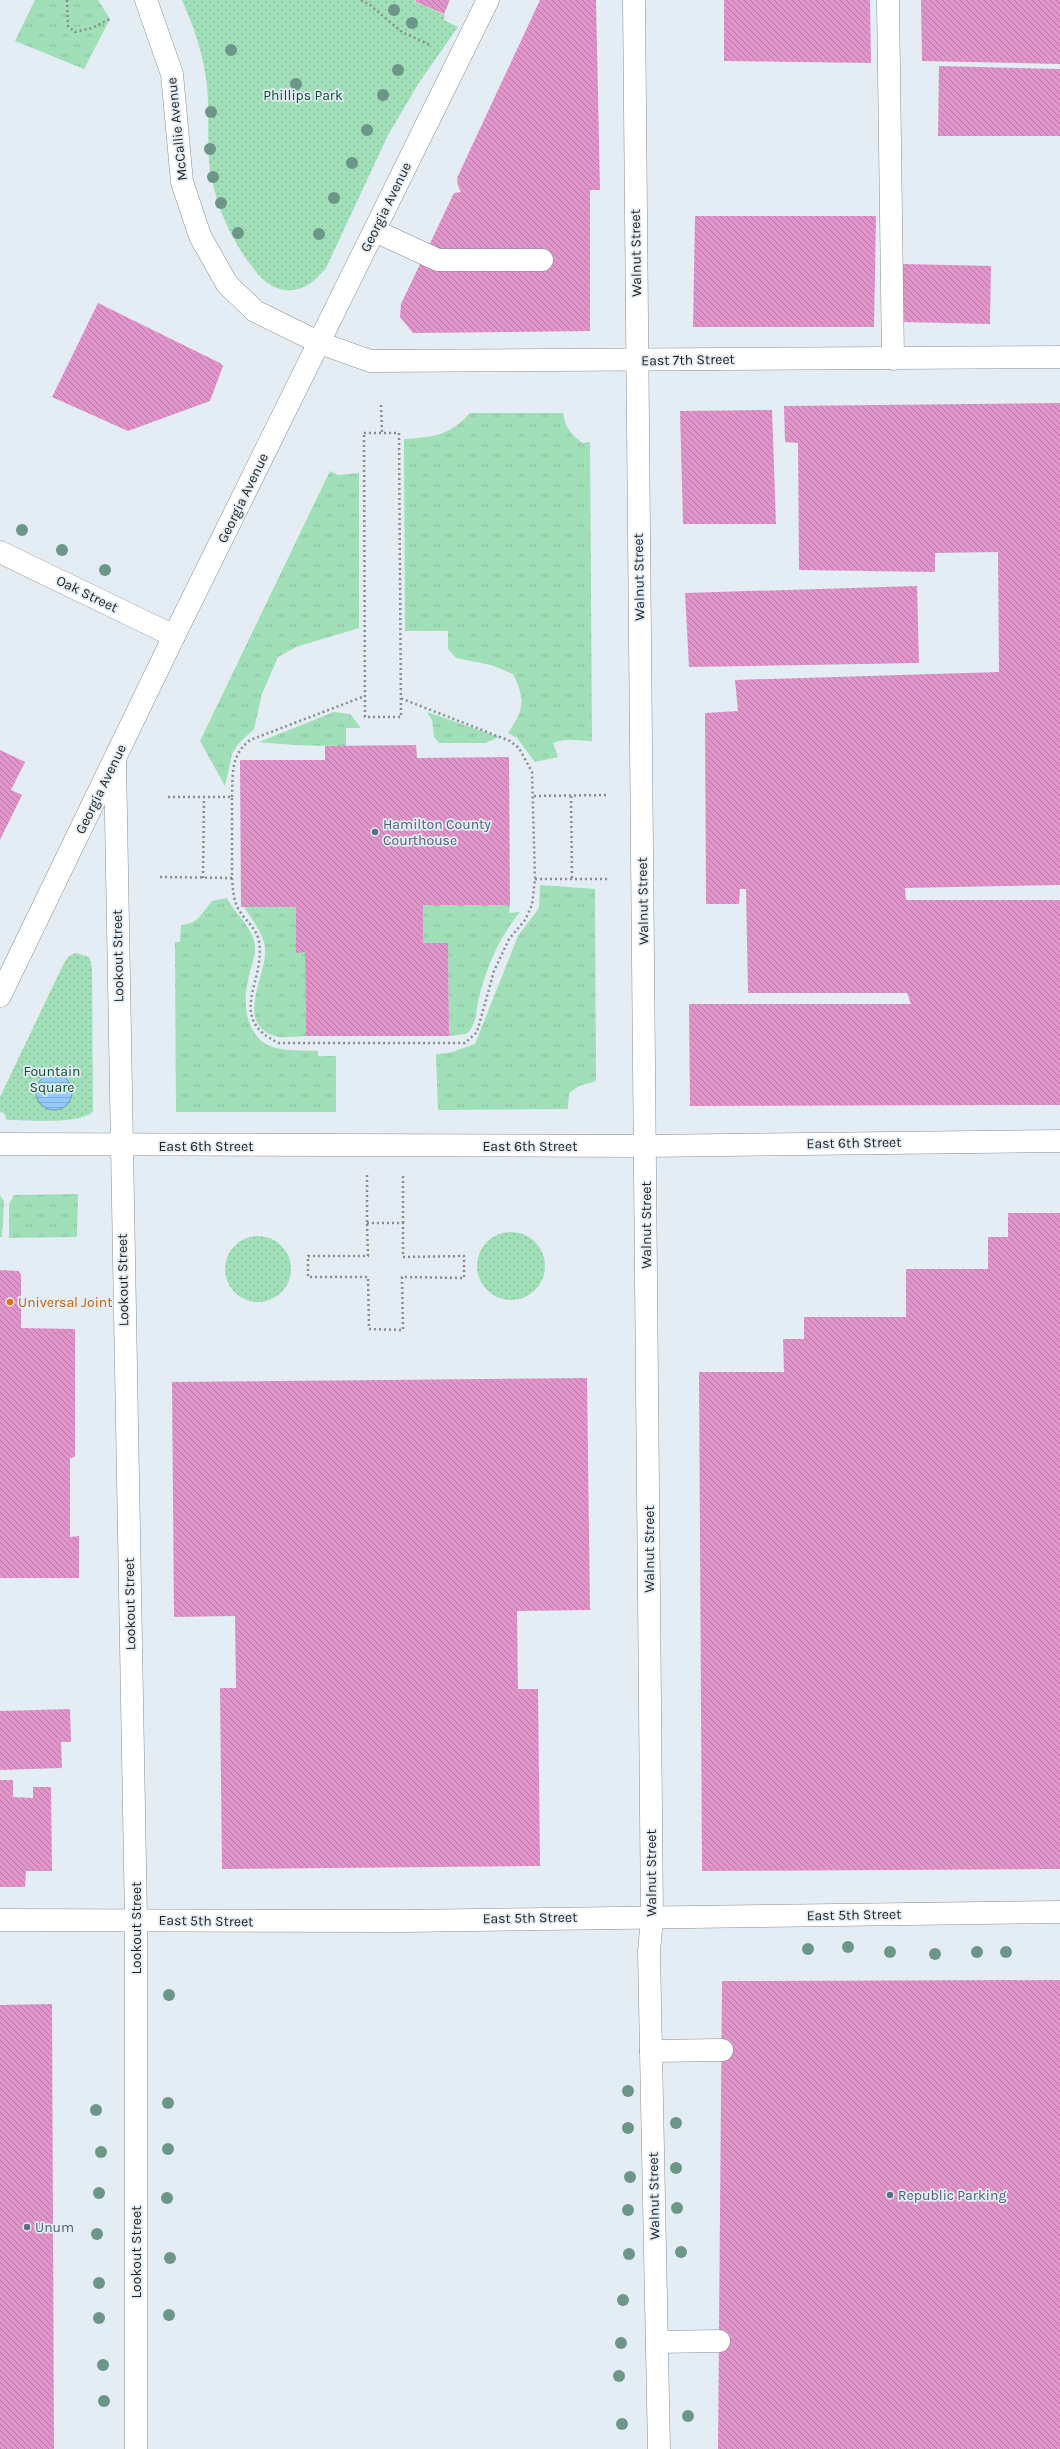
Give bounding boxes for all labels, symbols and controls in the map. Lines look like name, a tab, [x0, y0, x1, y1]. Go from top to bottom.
street label: McCallie Avenue	[163, 76, 191, 182]
park label: Phillips Park	[263, 87, 343, 104]
street label: Georgia Avenue	[357, 159, 415, 255]
street label: Walnut Street	[627, 209, 645, 297]
street label: East 7th Street	[641, 351, 735, 369]
street label: Georgia Avenue	[214, 450, 272, 546]
street label: Walnut Street	[630, 533, 648, 621]
street label: Oak Street	[53, 572, 121, 616]
street label: Georgia Avenue	[72, 741, 130, 837]
place label: Hamilton County Courthouse	[383, 816, 491, 849]
marker: Hamilton County Courthouse	[370, 827, 380, 837]
street label: Walnut Street	[634, 857, 652, 945]
street label: Lookout Street	[109, 909, 127, 1003]
park label: Fountain Square	[23, 1063, 81, 1096]
street label: East 6th Street	[806, 1134, 902, 1152]
street label: East 6th Street	[158, 1138, 254, 1155]
street label: East 6th Street	[482, 1138, 578, 1155]
street label: Walnut Street	[638, 1181, 655, 1269]
street label: Lookout Street	[114, 1233, 132, 1327]
place label: Universal Joint	[18, 1294, 113, 1311]
marker: Universal Joint	[5, 1297, 15, 1307]
street label: Walnut Street	[641, 1505, 658, 1593]
street label: Lookout Street	[121, 1557, 139, 1651]
street label: Walnut Street	[643, 1829, 660, 1917]
street label: Lookout Street	[128, 1882, 145, 1974]
street label: East 5th Street	[806, 1906, 902, 1924]
street label: East 5th Street	[482, 1909, 578, 1927]
street label: East 5th Street	[158, 1912, 254, 1930]
street label: Walnut Street	[645, 2152, 663, 2240]
place label: Republic Parking	[898, 2187, 1006, 2204]
marker: Republic Parking	[885, 2190, 895, 2200]
street label: Lookout Street	[128, 2206, 145, 2298]
place label: Unum	[35, 2219, 74, 2236]
marker: Unum	[22, 2222, 32, 2232]

